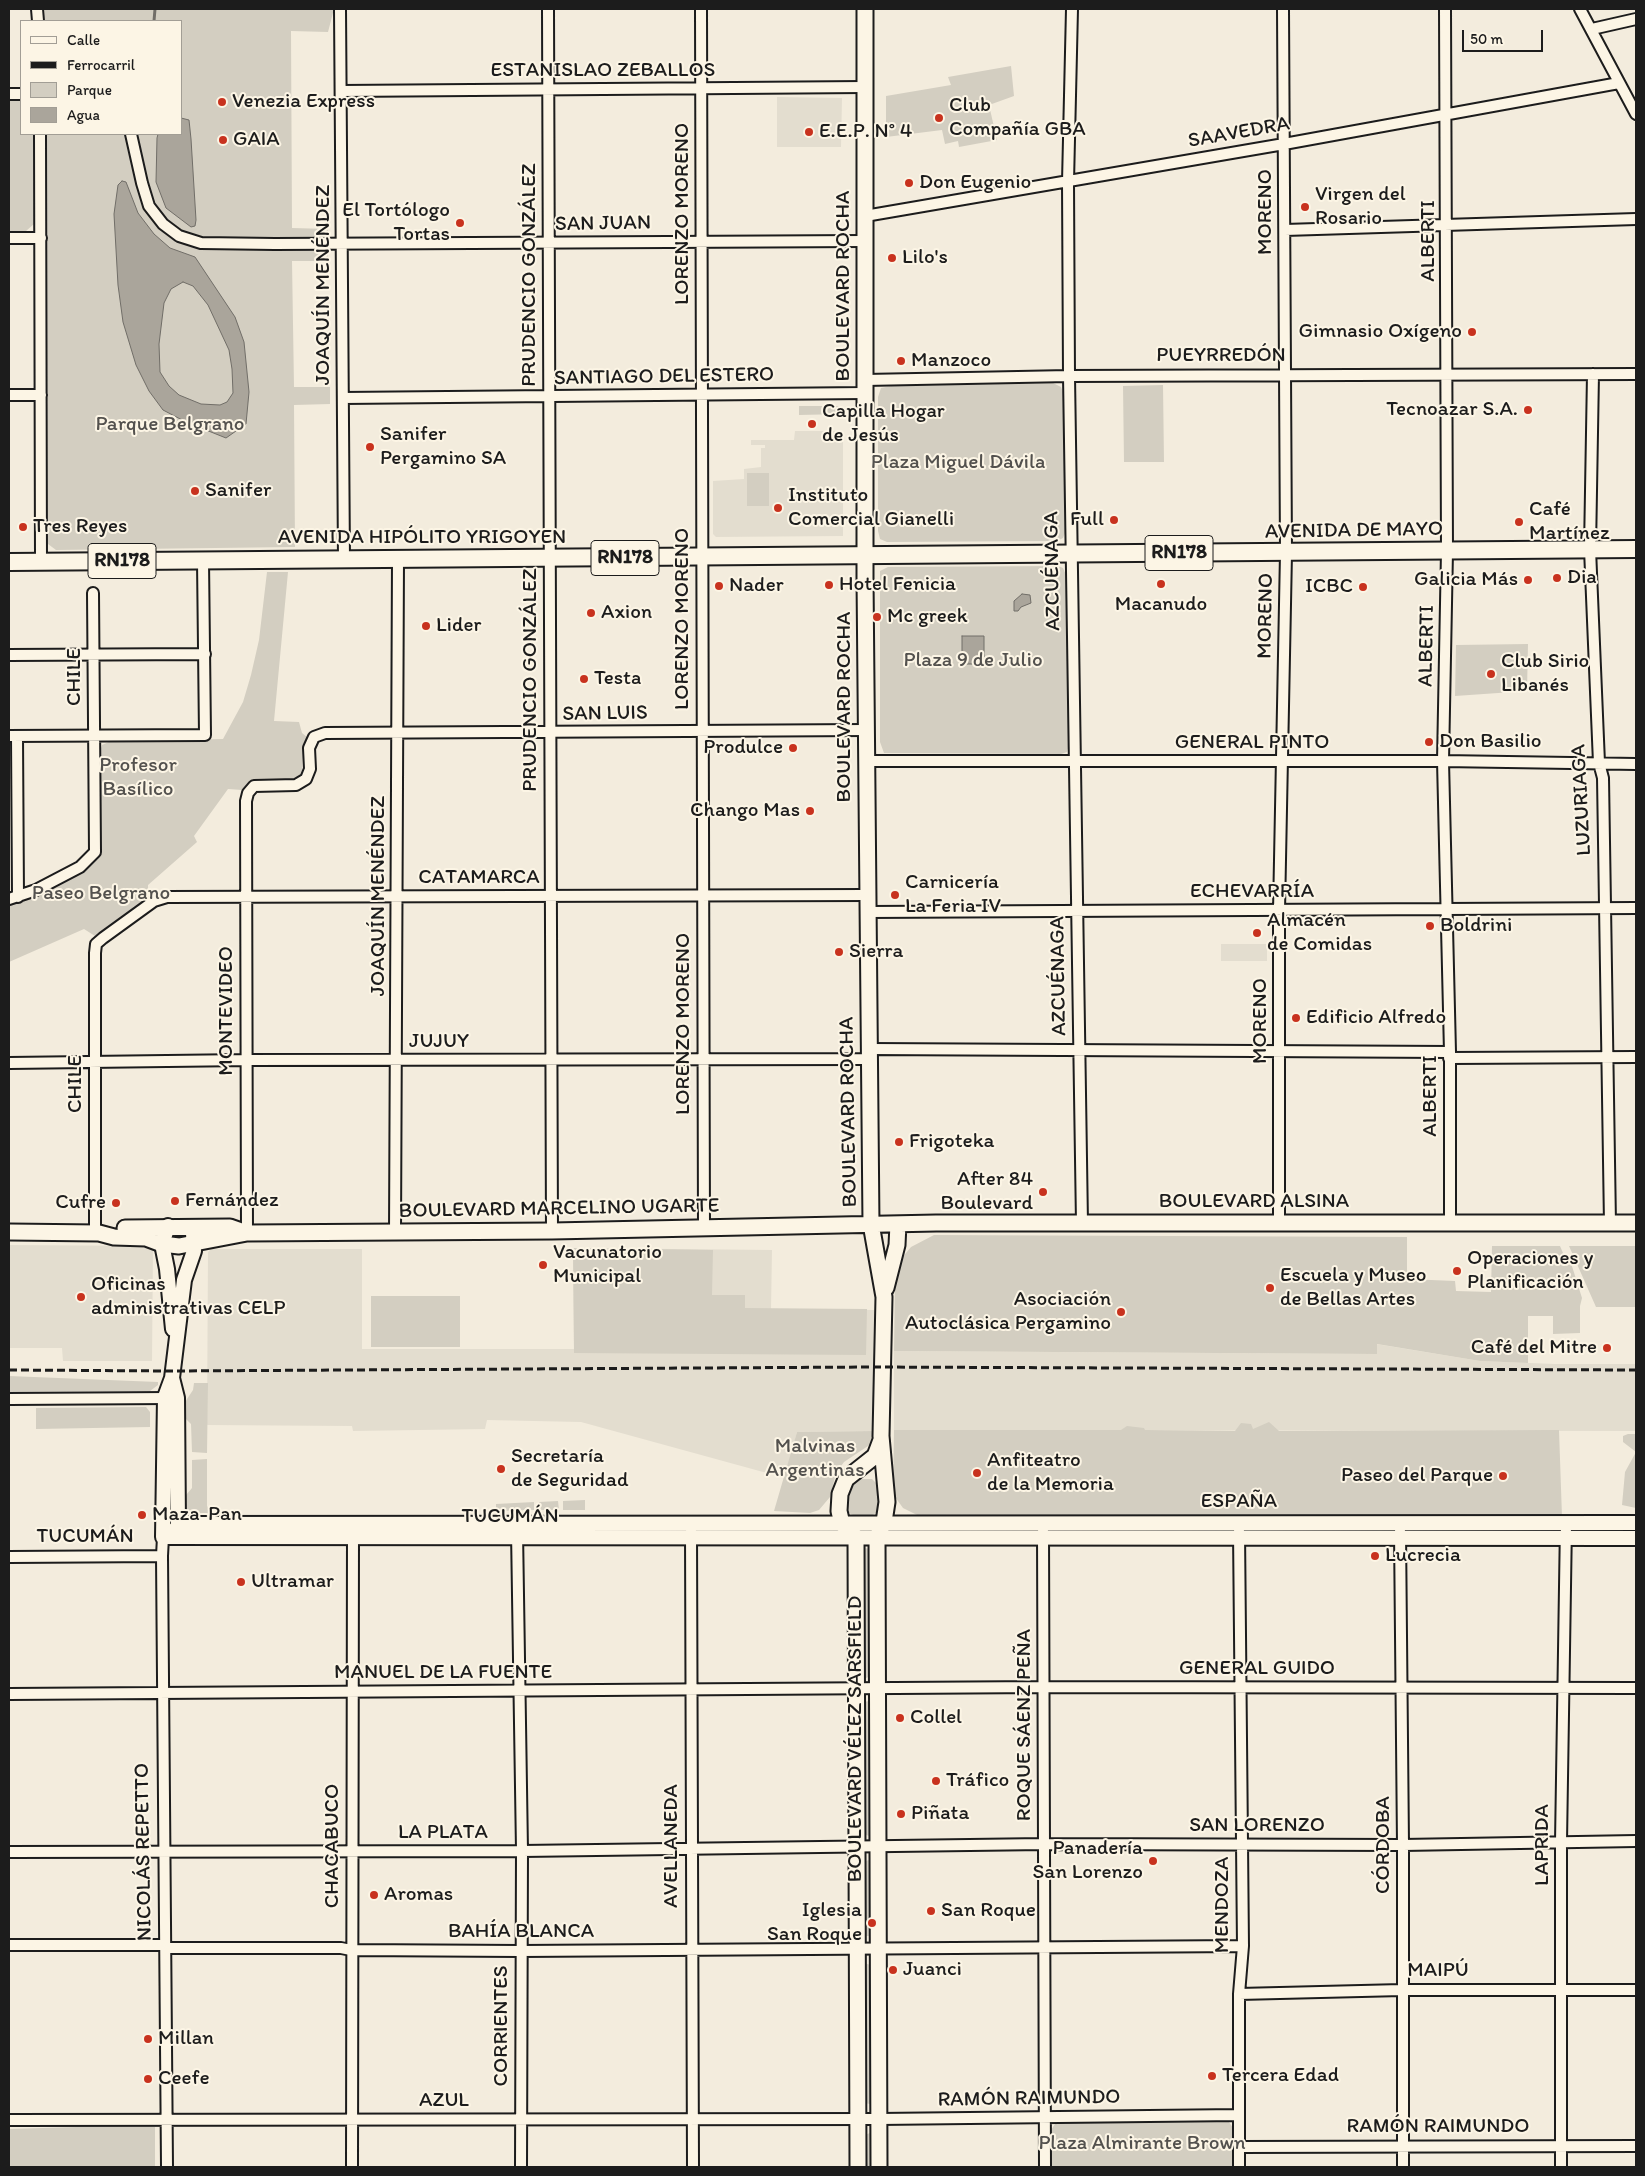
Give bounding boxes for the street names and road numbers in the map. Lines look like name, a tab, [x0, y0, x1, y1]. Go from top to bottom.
street label: ESTANISLAO ZEBALLOS	[491, 58, 715, 84]
street label: SAAVEDRA	[1186, 112, 1292, 154]
street label: LORENZO MORENO	[670, 123, 696, 305]
street label: PRUDENCIO GONZÁLEZ	[517, 163, 543, 387]
street label: MORENO	[1253, 169, 1279, 255]
street label: JOAQUÍN MENÉNDEZ	[311, 185, 337, 385]
street label: BOULEVARD ROCHA	[831, 191, 857, 381]
street label: ALBERTI	[1416, 200, 1442, 282]
street label: SAN JUAN	[555, 211, 651, 237]
street label: PUEYRREDÓN	[1156, 343, 1286, 369]
street label: SANTIAGO DEL ESTERO	[554, 362, 774, 392]
street label: AZCUÉNAGA	[1039, 511, 1067, 631]
street label: AVENIDA DE MAYO	[1265, 517, 1443, 545]
street label: AVENIDA HIPÓLITO YRIGOYEN	[278, 525, 566, 551]
street label: LORENZO MORENO	[670, 528, 696, 710]
road number: RN178	[1145, 536, 1213, 570]
road number: RN178	[591, 540, 659, 576]
road number: RN178	[88, 544, 156, 578]
street label: PRUDENCIO GONZÁLEZ	[518, 568, 544, 792]
street label: MORENO	[1253, 573, 1279, 659]
street label: ALBERTI	[1414, 605, 1440, 687]
street label: BOULEVARD ROCHA	[832, 612, 858, 802]
street label: CHILE	[62, 648, 88, 706]
street label: SAN LUIS	[562, 701, 648, 727]
street label: GENERAL PINTO	[1175, 730, 1329, 756]
street label: LUZURIAGA	[1566, 744, 1598, 856]
street label: JOAQUÍN MENÉNDEZ	[366, 796, 392, 996]
street label: CATAMARCA	[418, 865, 540, 891]
street label: ECHEVARRÍA	[1190, 879, 1314, 905]
street label: AZCUÉNAGA	[1045, 916, 1073, 1036]
street label: LORENZO MORENO	[671, 933, 697, 1115]
street label: MONTEVIDEO	[214, 946, 240, 1076]
street label: MORENO	[1248, 978, 1274, 1064]
street label: BOULEVARD ROCHA	[835, 1016, 863, 1208]
street label: JUJUY	[409, 1029, 469, 1055]
street label: CHILE	[63, 1055, 89, 1113]
street label: ALBERTI	[1418, 1055, 1444, 1137]
street label: BOULEVARD ALSINA	[1159, 1189, 1349, 1215]
street label: BOULEVARD MARCELINO UGARTE	[399, 1194, 719, 1224]
street label: ESPAÑA	[1201, 1489, 1277, 1515]
street label: TUCUMÁN	[461, 1504, 559, 1530]
street label: TUCUMÁN	[36, 1524, 134, 1550]
street label: BOULEVARD VÉLEZ SARSFIELD	[843, 1596, 869, 1882]
street label: ROQUE SÁENZ PEÑA	[1012, 1629, 1038, 1821]
street label: GENERAL GUIDO	[1179, 1656, 1335, 1682]
street label: MANUEL DE LA FUENTE	[334, 1660, 552, 1686]
street label: NICOLÁS REPETTO	[130, 1763, 158, 1941]
street label: CHACABUCO	[320, 1784, 346, 1908]
street label: AVELLANEDA	[659, 1784, 685, 1908]
street label: CÓRDOBA	[1371, 1796, 1397, 1894]
street label: LAPRIDA	[1530, 1804, 1556, 1886]
street label: SAN LORENZO	[1189, 1813, 1325, 1839]
street label: LA PLATA	[398, 1820, 488, 1846]
street label: MENDOZA	[1210, 1857, 1236, 1953]
street label: BAHÍA BLANCA	[448, 1919, 594, 1945]
street label: MAIPÚ	[1407, 1958, 1469, 1984]
street label: CORRIENTES	[489, 1965, 515, 2087]
street label: RAMÓN RAIMUNDO	[937, 2085, 1121, 2113]
street label: AZUL	[419, 2088, 469, 2114]
street label: RAMÓN RAIMUNDO	[1347, 2114, 1529, 2140]

